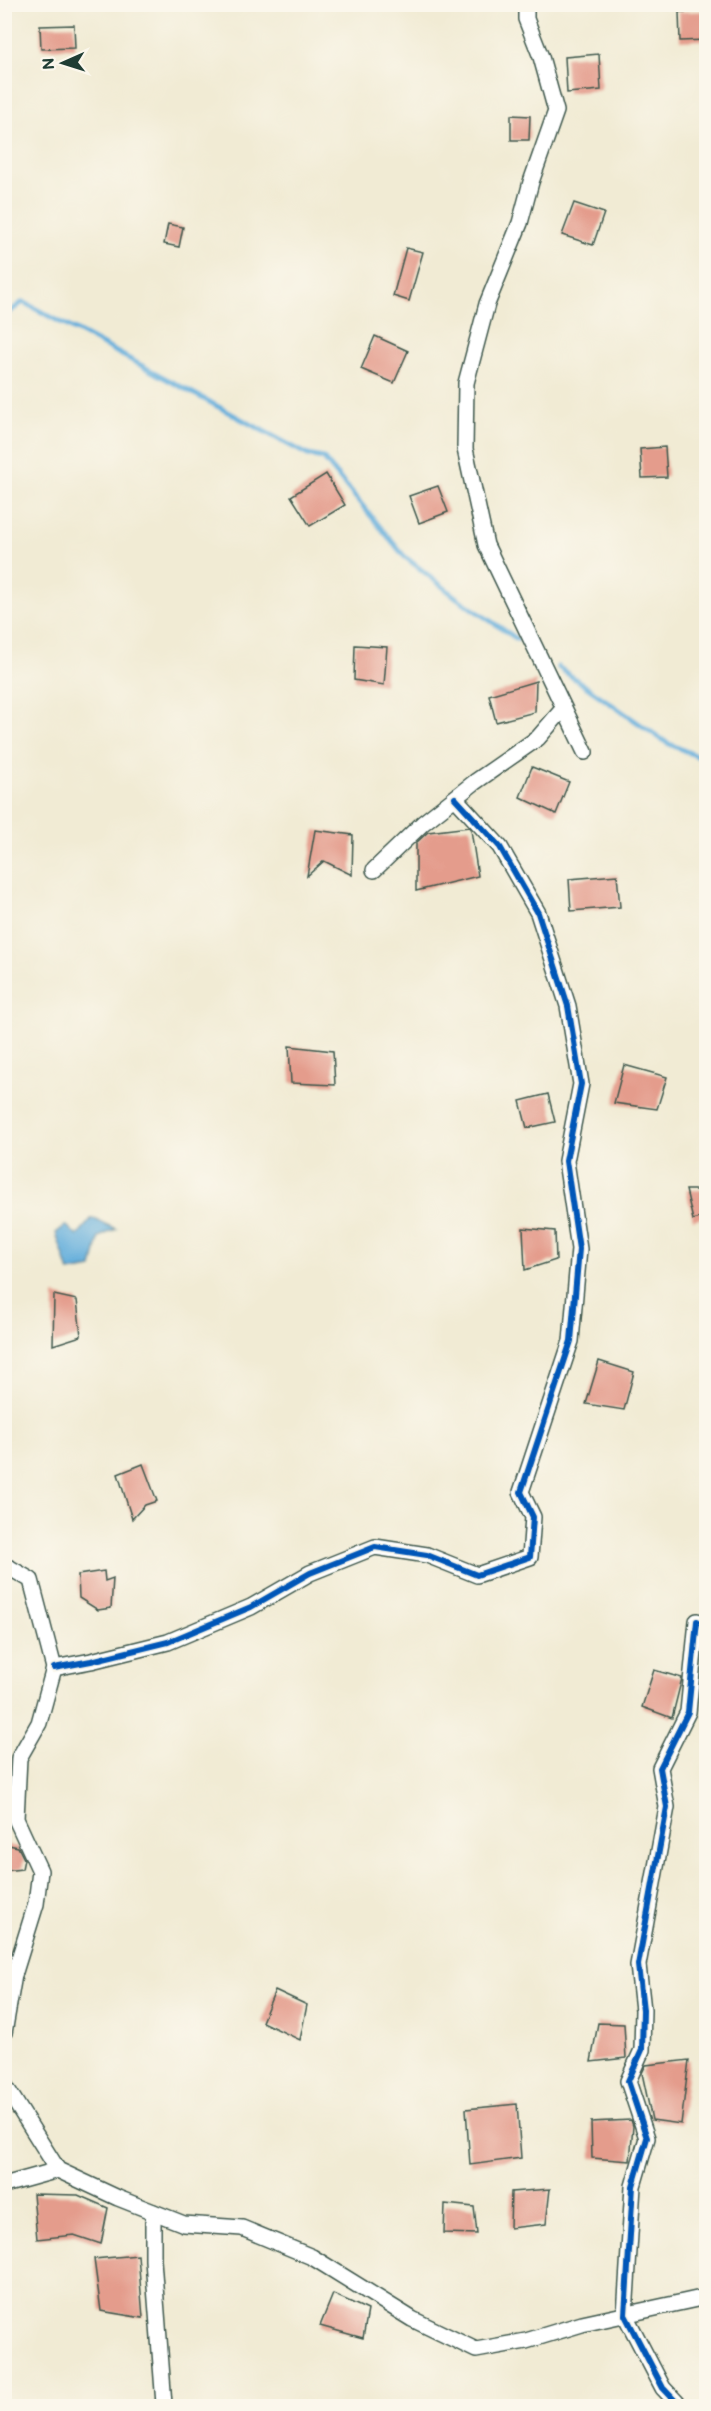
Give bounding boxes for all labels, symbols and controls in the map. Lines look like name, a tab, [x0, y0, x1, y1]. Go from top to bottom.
north arrow	[33, 33, 93, 93]
text: N	[40, 57, 59, 70]

